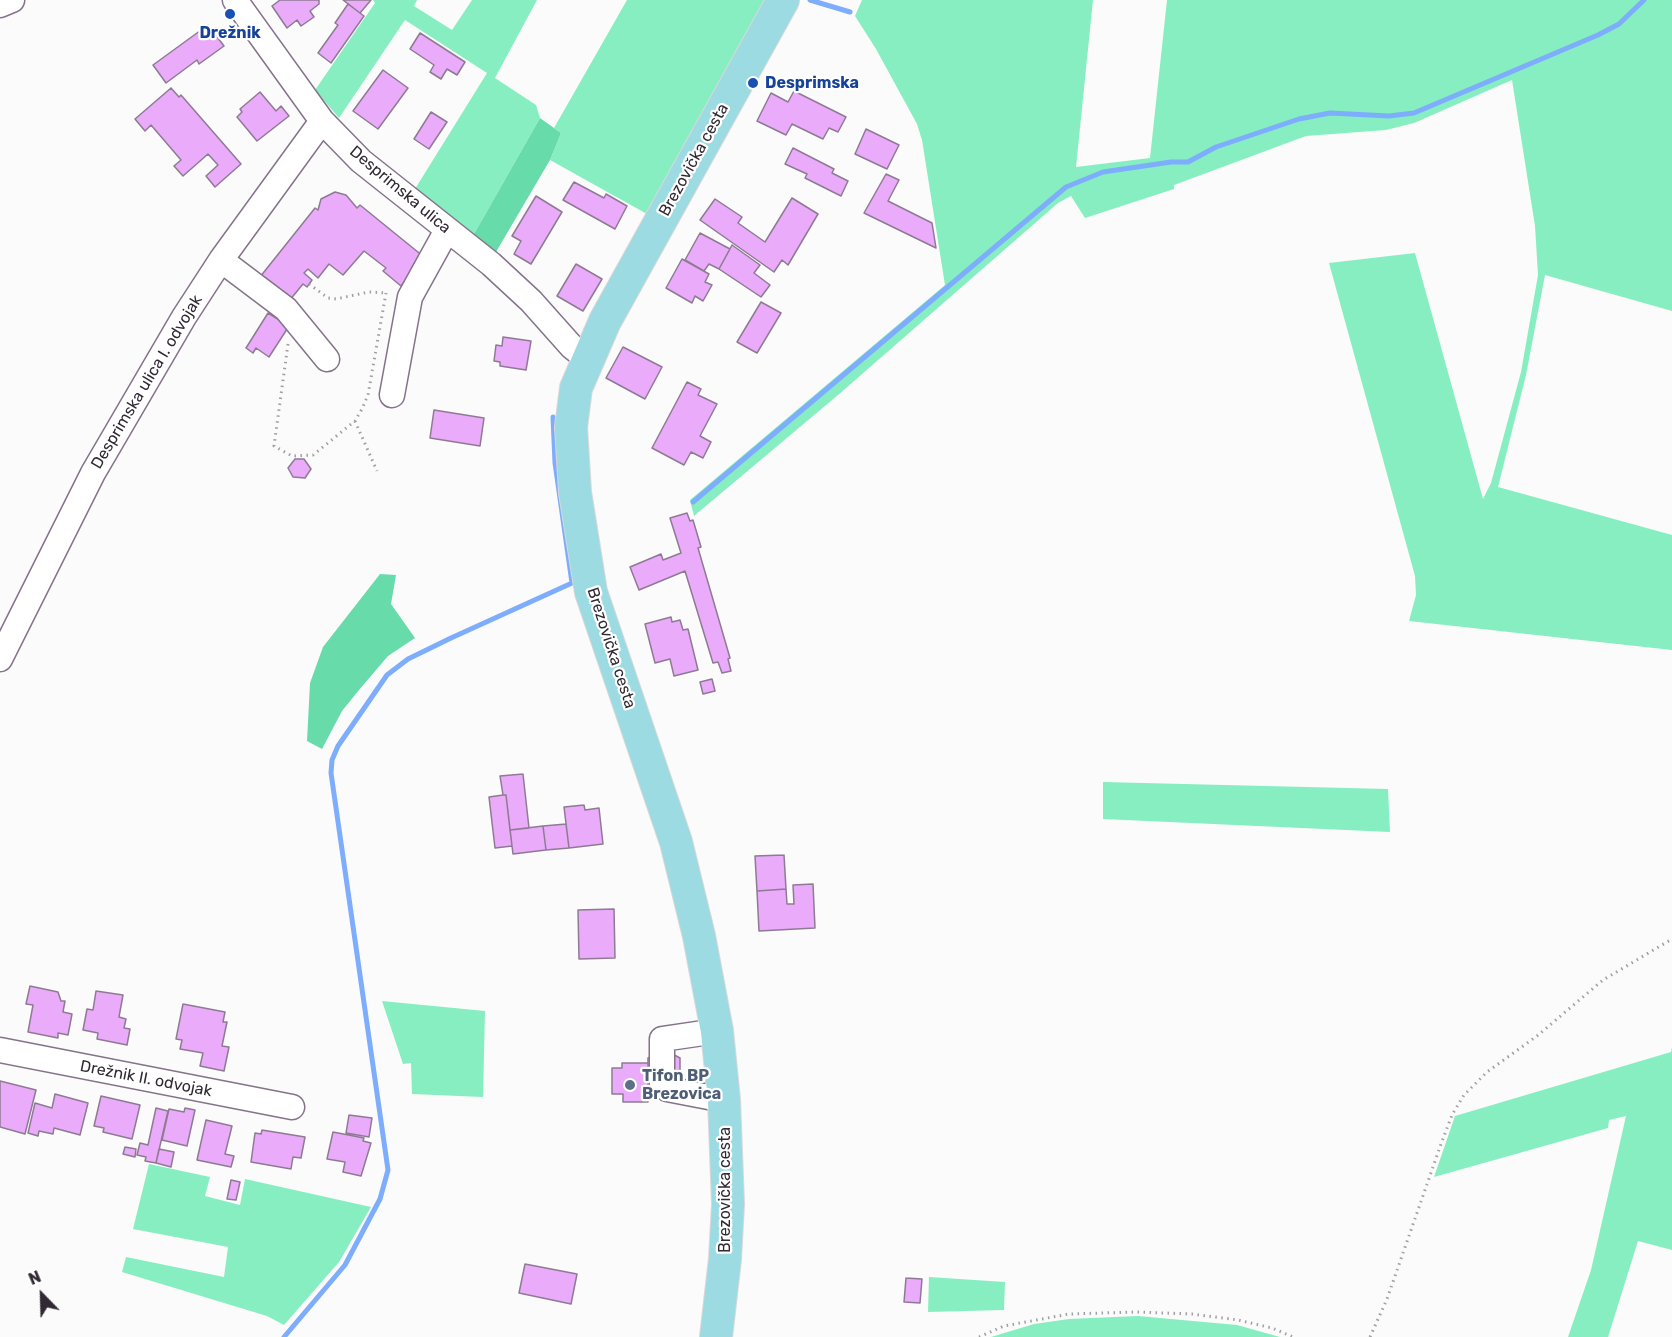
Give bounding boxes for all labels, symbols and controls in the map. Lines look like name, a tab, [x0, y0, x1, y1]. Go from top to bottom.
marker: Drežnik	[223, 7, 237, 21]
place label: Drežnik	[199, 23, 261, 43]
place label: Desprimska	[765, 73, 859, 93]
marker: Desprimska	[746, 76, 760, 90]
street label: Brezovička cesta	[655, 100, 733, 220]
street label: Desprimska ulica	[346, 142, 454, 238]
street label: Desprimska ulica I. odvojak	[87, 291, 207, 473]
street label: Brezovička cesta	[582, 585, 640, 711]
street label: Drežnik II. odvojak	[78, 1057, 214, 1101]
place label: Tifon BP Brezovica	[642, 1066, 721, 1104]
marker: Tifon BP Brezovica	[623, 1078, 637, 1092]
street label: Brezovička cesta	[715, 1127, 735, 1253]
north arrow	[12, 1265, 72, 1325]
text: N	[26, 1267, 44, 1289]

